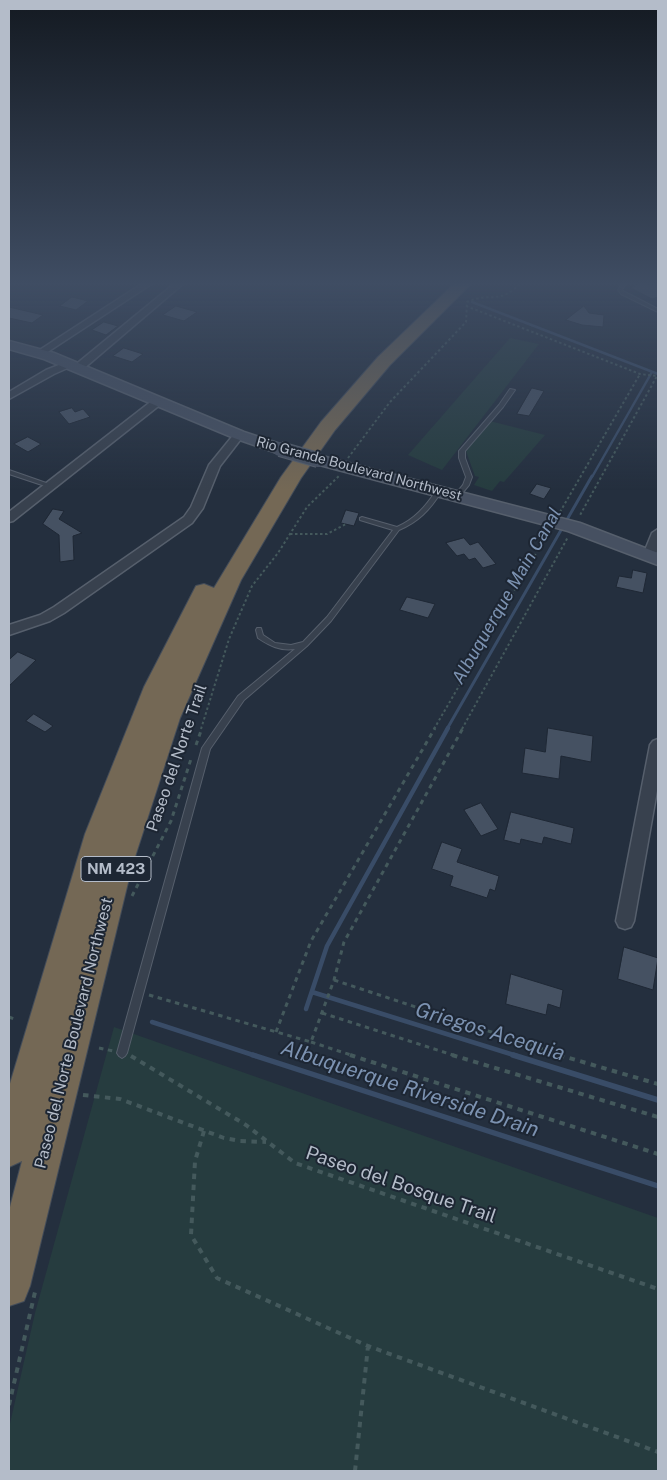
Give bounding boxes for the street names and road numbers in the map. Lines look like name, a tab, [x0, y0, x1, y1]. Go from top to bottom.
street label: Rio Grande Boulevard Northwest	[254, 433, 464, 505]
street label: Paseo del Norte Trail	[143, 682, 211, 834]
road number: NM 423	[81, 856, 151, 882]
street label: Paseo del Norte Boulevard Northwest	[31, 895, 117, 1171]
street label: Paseo del Bosque Trail	[303, 1142, 499, 1228]

